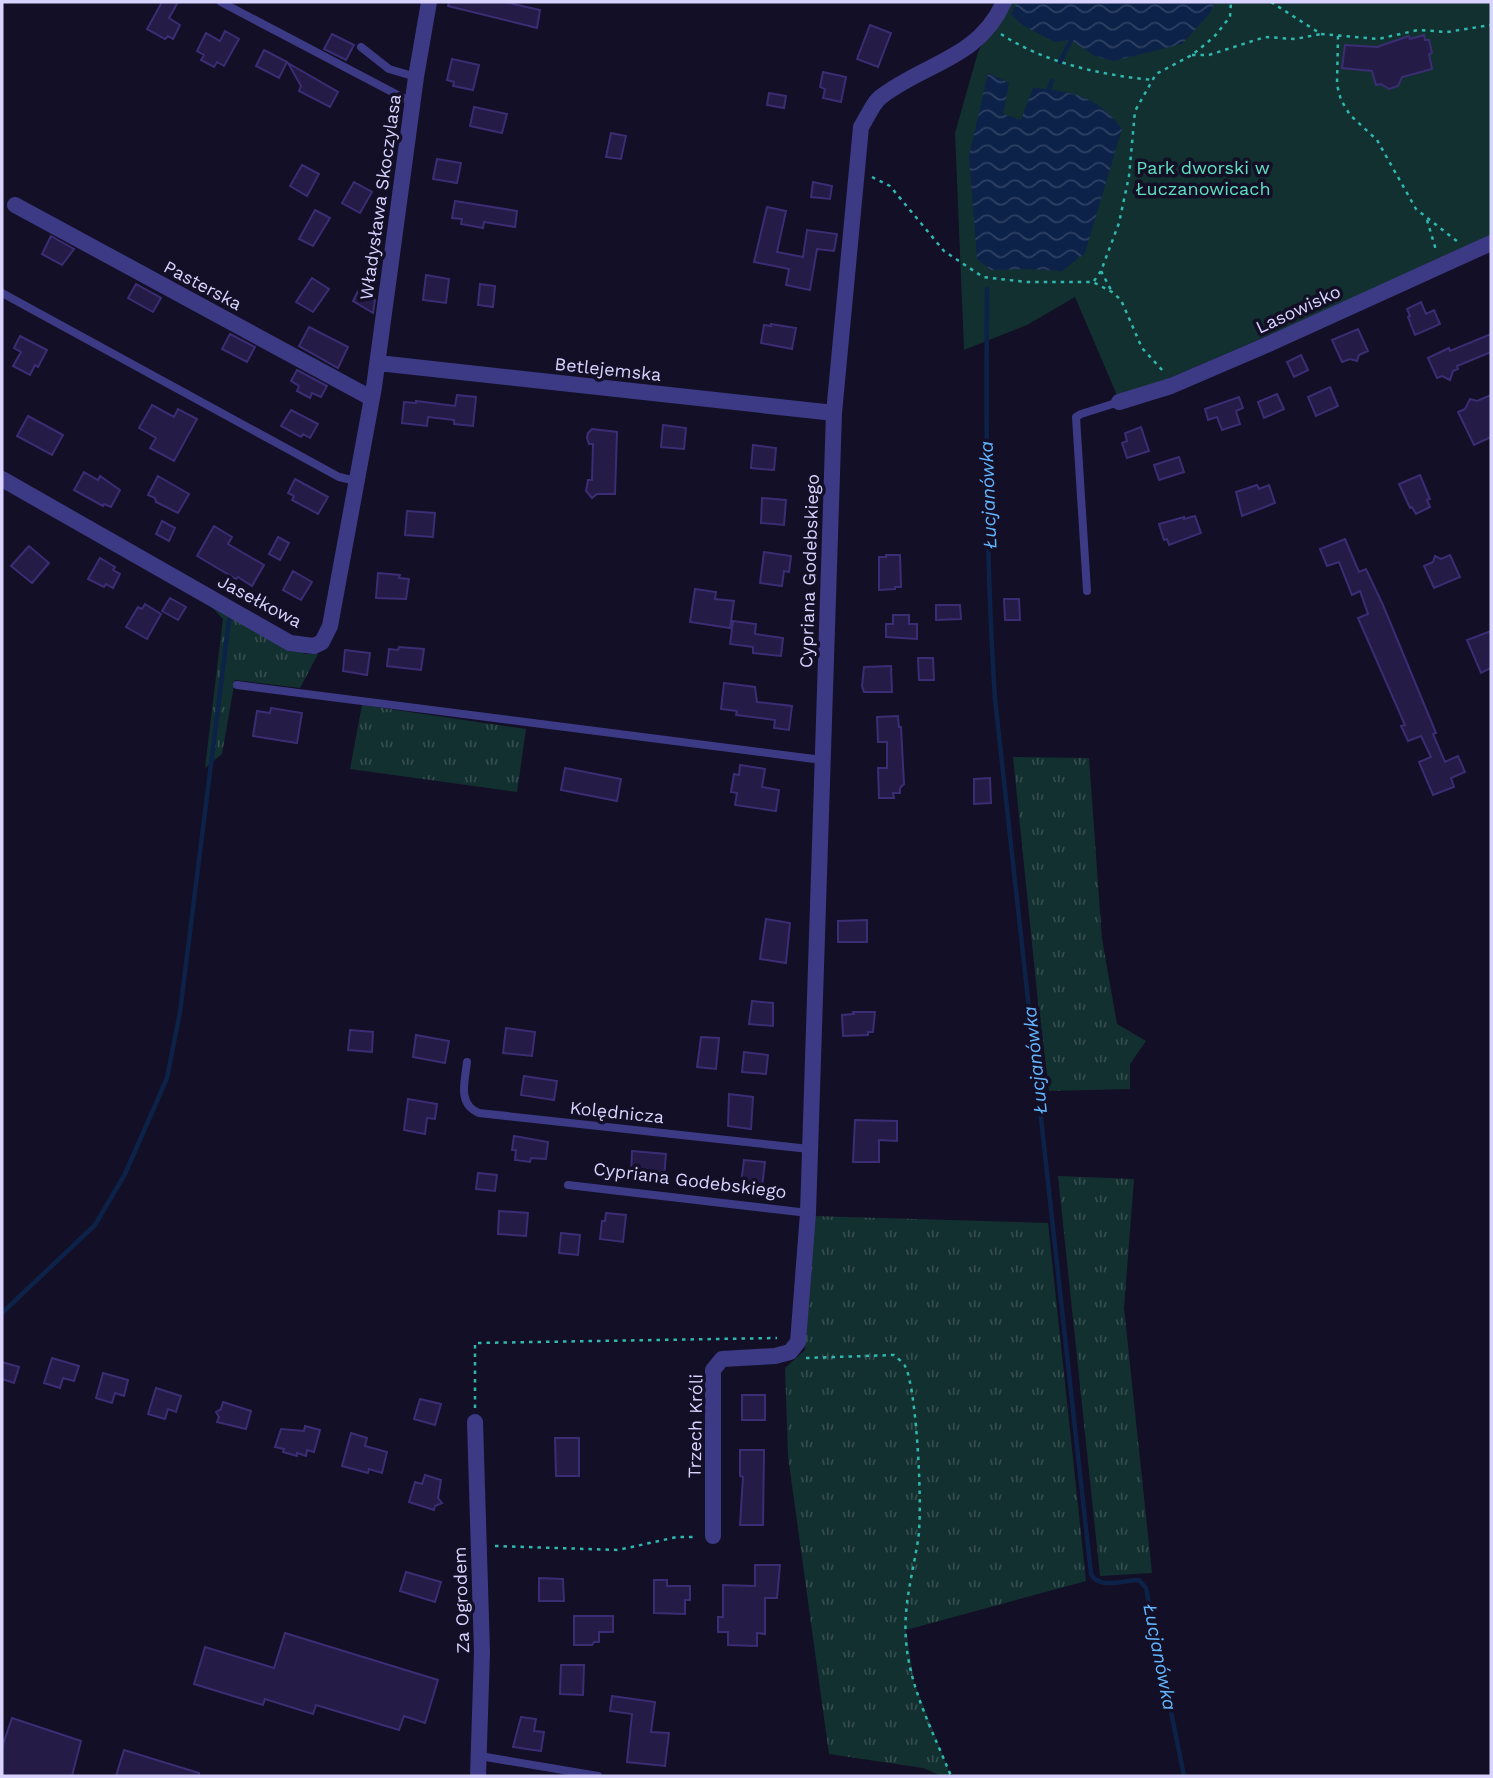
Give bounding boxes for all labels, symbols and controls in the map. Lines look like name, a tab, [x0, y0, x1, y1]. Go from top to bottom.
street label: Władysława Skoczylasa	[355, 93, 405, 301]
park label: Park dworski w Łuczanowicach	[1135, 157, 1271, 199]
street label: Pasterska	[160, 256, 246, 314]
street label: Lasowisko	[1252, 280, 1344, 338]
street label: Betlejemska	[554, 353, 662, 385]
water label: Łucjanówka	[975, 440, 1001, 549]
street label: Cypriana Godebskiego	[795, 474, 823, 668]
street label: Jasełkowa	[214, 570, 306, 632]
water label: Łucjanówka	[1018, 1005, 1052, 1115]
street label: Kolędnicza	[569, 1097, 665, 1127]
street label: Cypriana Godebskiego	[592, 1158, 788, 1202]
street label: Trzech Króli	[684, 1374, 706, 1478]
street label: Za Ogrodem	[449, 1546, 473, 1654]
water label: Łucjanówka	[1138, 1602, 1182, 1713]

